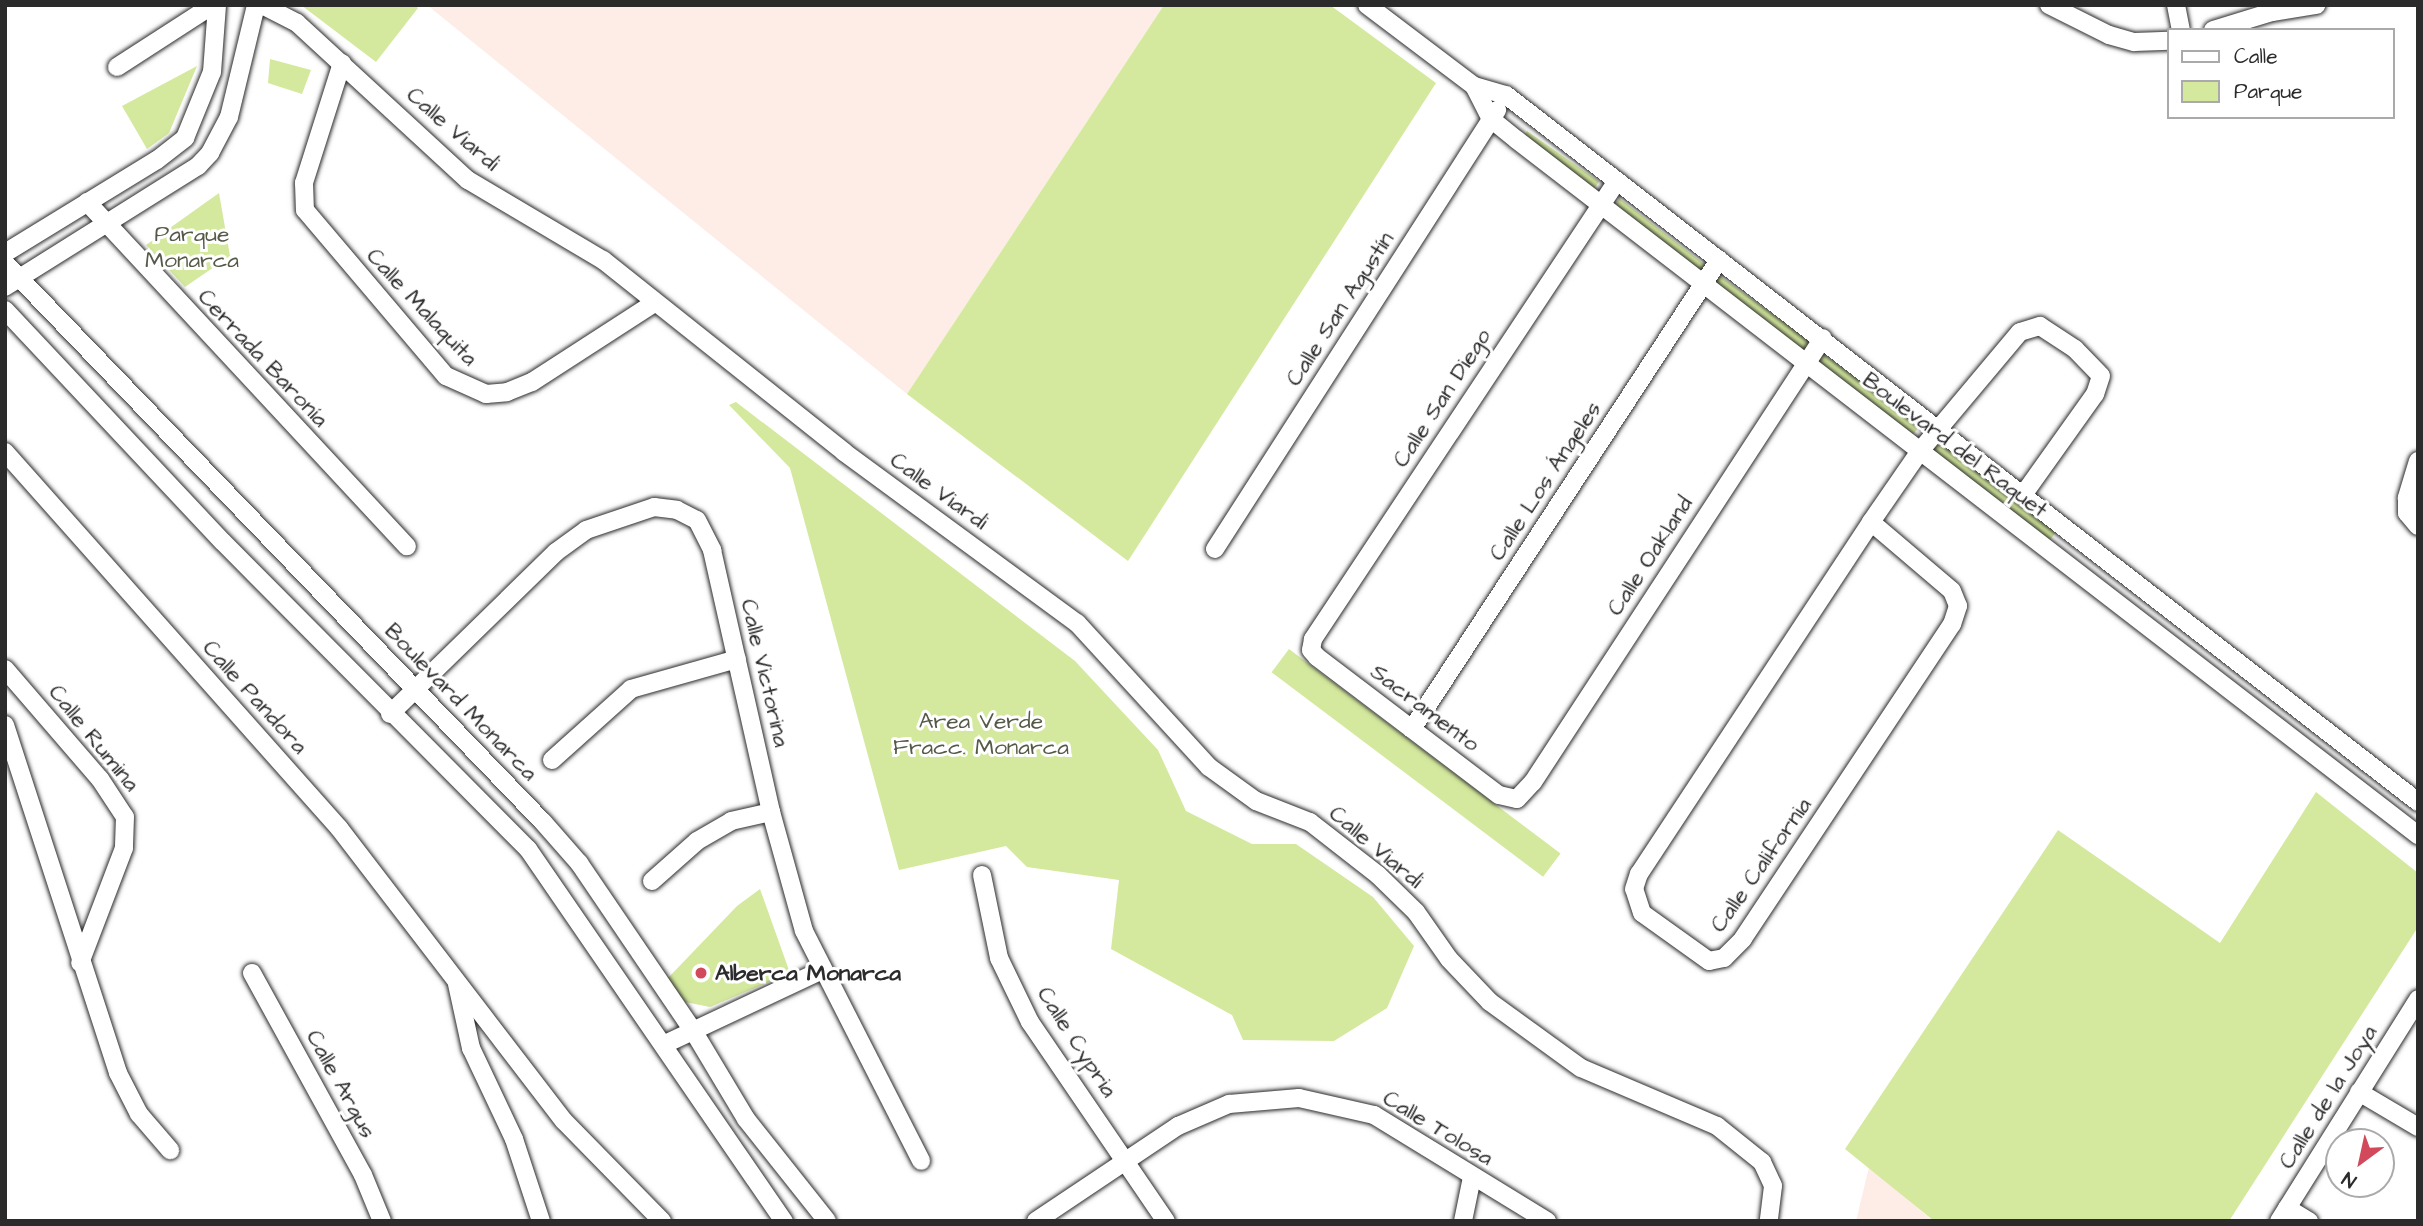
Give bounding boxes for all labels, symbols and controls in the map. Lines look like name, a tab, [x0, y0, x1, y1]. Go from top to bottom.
legend	[2168, 28, 2395, 119]
text: Calle	[2234, 42, 2278, 71]
text: Parque	[2234, 77, 2302, 106]
street label: Calle Viardi	[401, 81, 505, 177]
park label: Parque Monarca	[145, 220, 239, 274]
street label: Calle San Agustín	[1280, 227, 1400, 391]
street label: Calle Malaquita	[360, 242, 484, 372]
street label: Cerrada Baronía	[192, 283, 334, 433]
street label: Calle San Diego	[1387, 324, 1497, 472]
street label: Boulevard del Raquet	[1857, 366, 2053, 524]
street label: Calle Los Ángeles	[1483, 396, 1607, 566]
street label: Calle Viardi	[885, 446, 993, 536]
street label: Calle Oakland	[1601, 491, 1699, 621]
street label: Calle Victorina	[735, 596, 795, 750]
street label: Boulevard Monarca	[379, 617, 543, 787]
street label: Calle Pandora	[197, 634, 313, 760]
street label: Sacramento	[1365, 658, 1485, 758]
street label: Calle Rumina	[43, 679, 145, 797]
park label: Area Verde Fracc. Monarca	[893, 707, 1069, 761]
street label: Calle California	[1704, 792, 1818, 938]
street label: Calle Viardi	[1323, 800, 1429, 894]
place label: Alberca Monarca	[715, 959, 901, 987]
marker: Alberca Monarca	[693, 965, 709, 981]
street label: Calle Cypria	[1031, 981, 1123, 1103]
street label: Calle de la Joya	[2273, 1020, 2383, 1174]
street label: Calle Argus	[300, 1025, 382, 1143]
street label: Calle Tolosa	[1378, 1084, 1498, 1172]
north arrow	[2325, 1128, 2395, 1198]
text: N	[2337, 1165, 2362, 1194]

